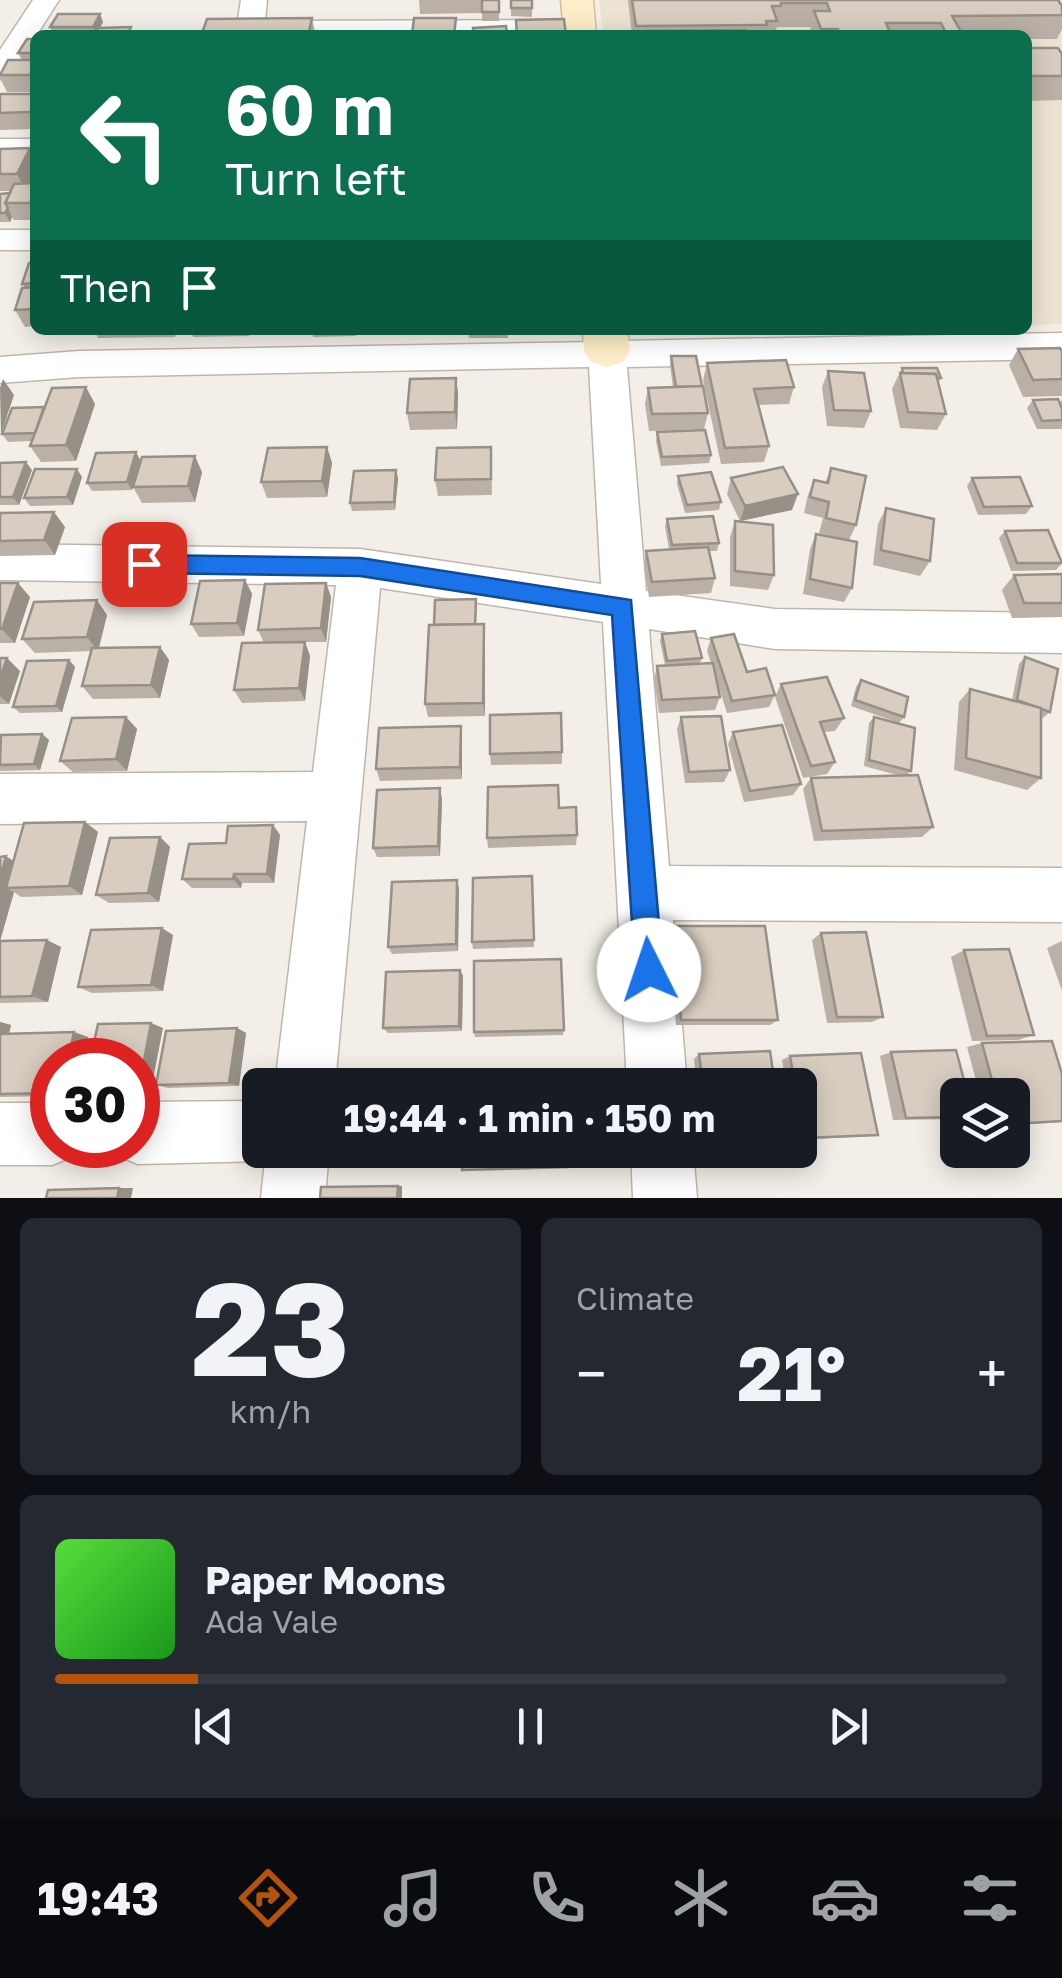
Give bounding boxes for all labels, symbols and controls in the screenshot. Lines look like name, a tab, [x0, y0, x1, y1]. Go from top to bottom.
text: 60 m	[225, 66, 394, 150]
icon: left	[60, 70, 190, 200]
text: Turn left	[225, 151, 407, 205]
icon: arrive	[172, 260, 227, 315]
text: Then	[60, 265, 152, 310]
pin	[102, 522, 187, 607]
icon: arrive	[117, 537, 172, 592]
position arrow	[597, 918, 701, 1022]
speed limit sign: 30	[30, 1038, 160, 1168]
map controls	[940, 1078, 1030, 1168]
button: layers	[940, 1078, 1030, 1168]
text: 19:44 · 1 min · 150 m	[344, 1095, 715, 1140]
text: 23	[191, 1249, 350, 1405]
text: Climate	[576, 1279, 694, 1317]
text: 21°	[737, 1327, 846, 1418]
text: −	[576, 1340, 606, 1406]
text: +	[977, 1340, 1007, 1406]
text: km/h	[230, 1392, 311, 1430]
text: Paper Moons	[205, 1557, 446, 1602]
text: Ada Vale	[205, 1602, 338, 1640]
icon: previous	[186, 1699, 241, 1754]
icon: pause	[503, 1699, 558, 1754]
icon: next	[821, 1699, 876, 1754]
icon: directions	[233, 1863, 303, 1933]
icon: music	[378, 1863, 448, 1933]
icon: phone	[522, 1863, 592, 1933]
icon: climate	[666, 1863, 736, 1933]
icon: car	[810, 1863, 880, 1933]
icon: filters	[955, 1863, 1025, 1933]
text: 19:43	[37, 1871, 159, 1925]

